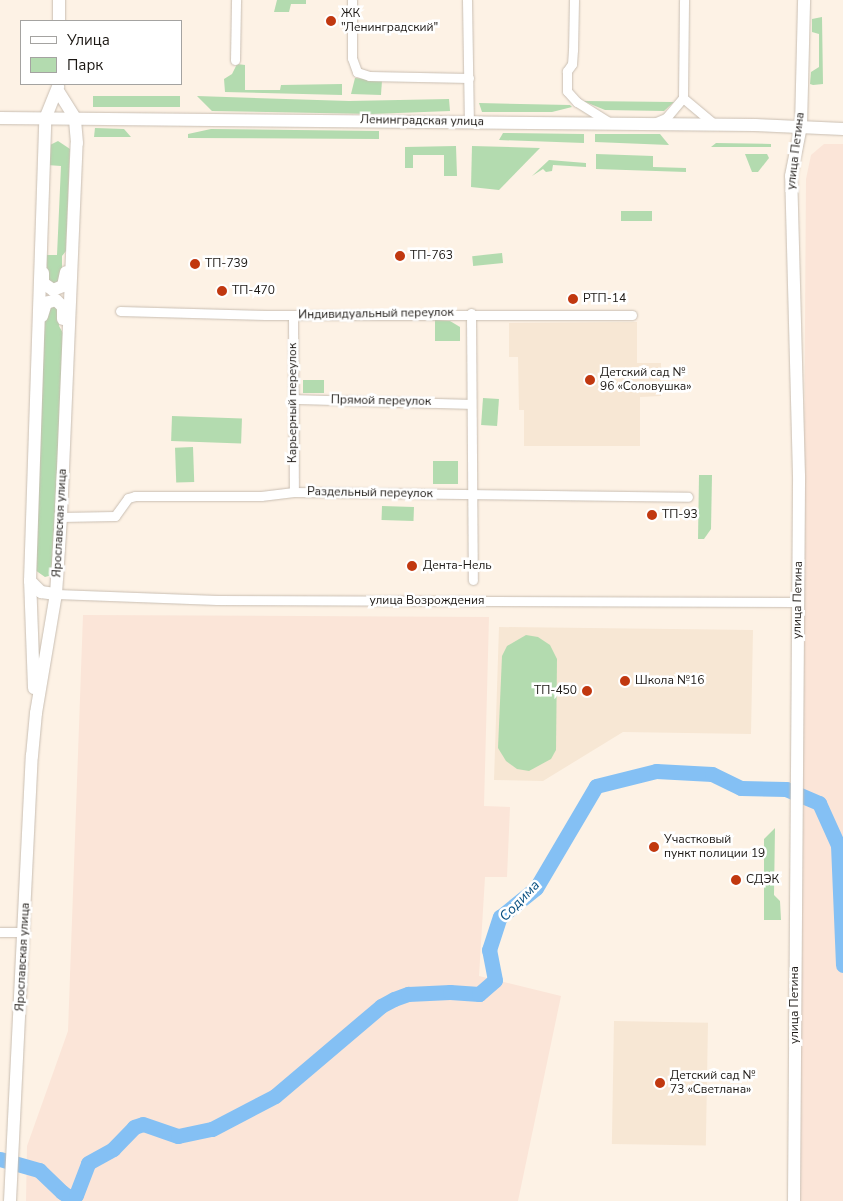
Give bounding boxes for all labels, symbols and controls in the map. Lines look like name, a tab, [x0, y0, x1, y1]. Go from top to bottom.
place label: ЖК "Ленинградский"	[341, 7, 438, 35]
marker: ЖК "Ленинградский"	[325, 15, 337, 27]
legend	[20, 20, 182, 85]
text: Улица	[67, 30, 110, 50]
text: Парк	[67, 55, 103, 75]
street label: улица Петина	[784, 111, 808, 191]
street label: Ленинградская улица	[360, 113, 484, 129]
place label: ТП-763	[410, 249, 453, 263]
marker: ТП-763	[394, 250, 406, 262]
place label: ТП-739	[205, 257, 248, 271]
marker: ТП-739	[189, 258, 201, 270]
place label: ТП-470	[232, 284, 275, 298]
marker: ТП-470	[216, 285, 228, 297]
place label: РТП-14	[583, 292, 626, 306]
marker: РТП-14	[567, 293, 579, 305]
street label: Индивидуальный переулок	[298, 305, 454, 323]
street label: Карьерный переулок	[286, 343, 300, 463]
place label: Детский сад № 96 «Соловушка»	[600, 366, 692, 394]
marker: Детский сад № 96 «Соловушка»	[584, 374, 596, 386]
street label: Прямой переулок	[331, 393, 431, 409]
street label: Ярославская улица	[50, 468, 70, 578]
street label: Раздельный переулок	[307, 485, 433, 501]
place label: ТП-93	[662, 508, 698, 522]
marker: ТП-93	[646, 509, 658, 521]
marker: Дента-Нель	[405, 559, 419, 573]
place label: Дента-Нель	[423, 559, 492, 573]
street label: улица Петина	[790, 561, 806, 639]
street label: улица Возрождения	[370, 594, 484, 608]
place label: Школа №16	[635, 674, 704, 688]
marker: Школа №16	[619, 675, 631, 687]
place label: ТП-450	[534, 684, 577, 698]
marker: ТП-450	[581, 685, 593, 697]
place label: Участковый пункт полиции 19	[664, 833, 765, 861]
marker: Участковый пункт полиции 19	[648, 841, 660, 853]
place label: СДЭК	[746, 873, 779, 887]
marker: СДЭК	[730, 874, 742, 886]
water label: Содима	[496, 877, 544, 925]
street label: Ярославская улица	[13, 902, 33, 1012]
street label: улица Петина	[788, 966, 802, 1044]
place label: Детский сад № 73 «Светлана»	[670, 1069, 756, 1097]
marker: Детский сад № 73 «Светлана»	[654, 1077, 666, 1089]

